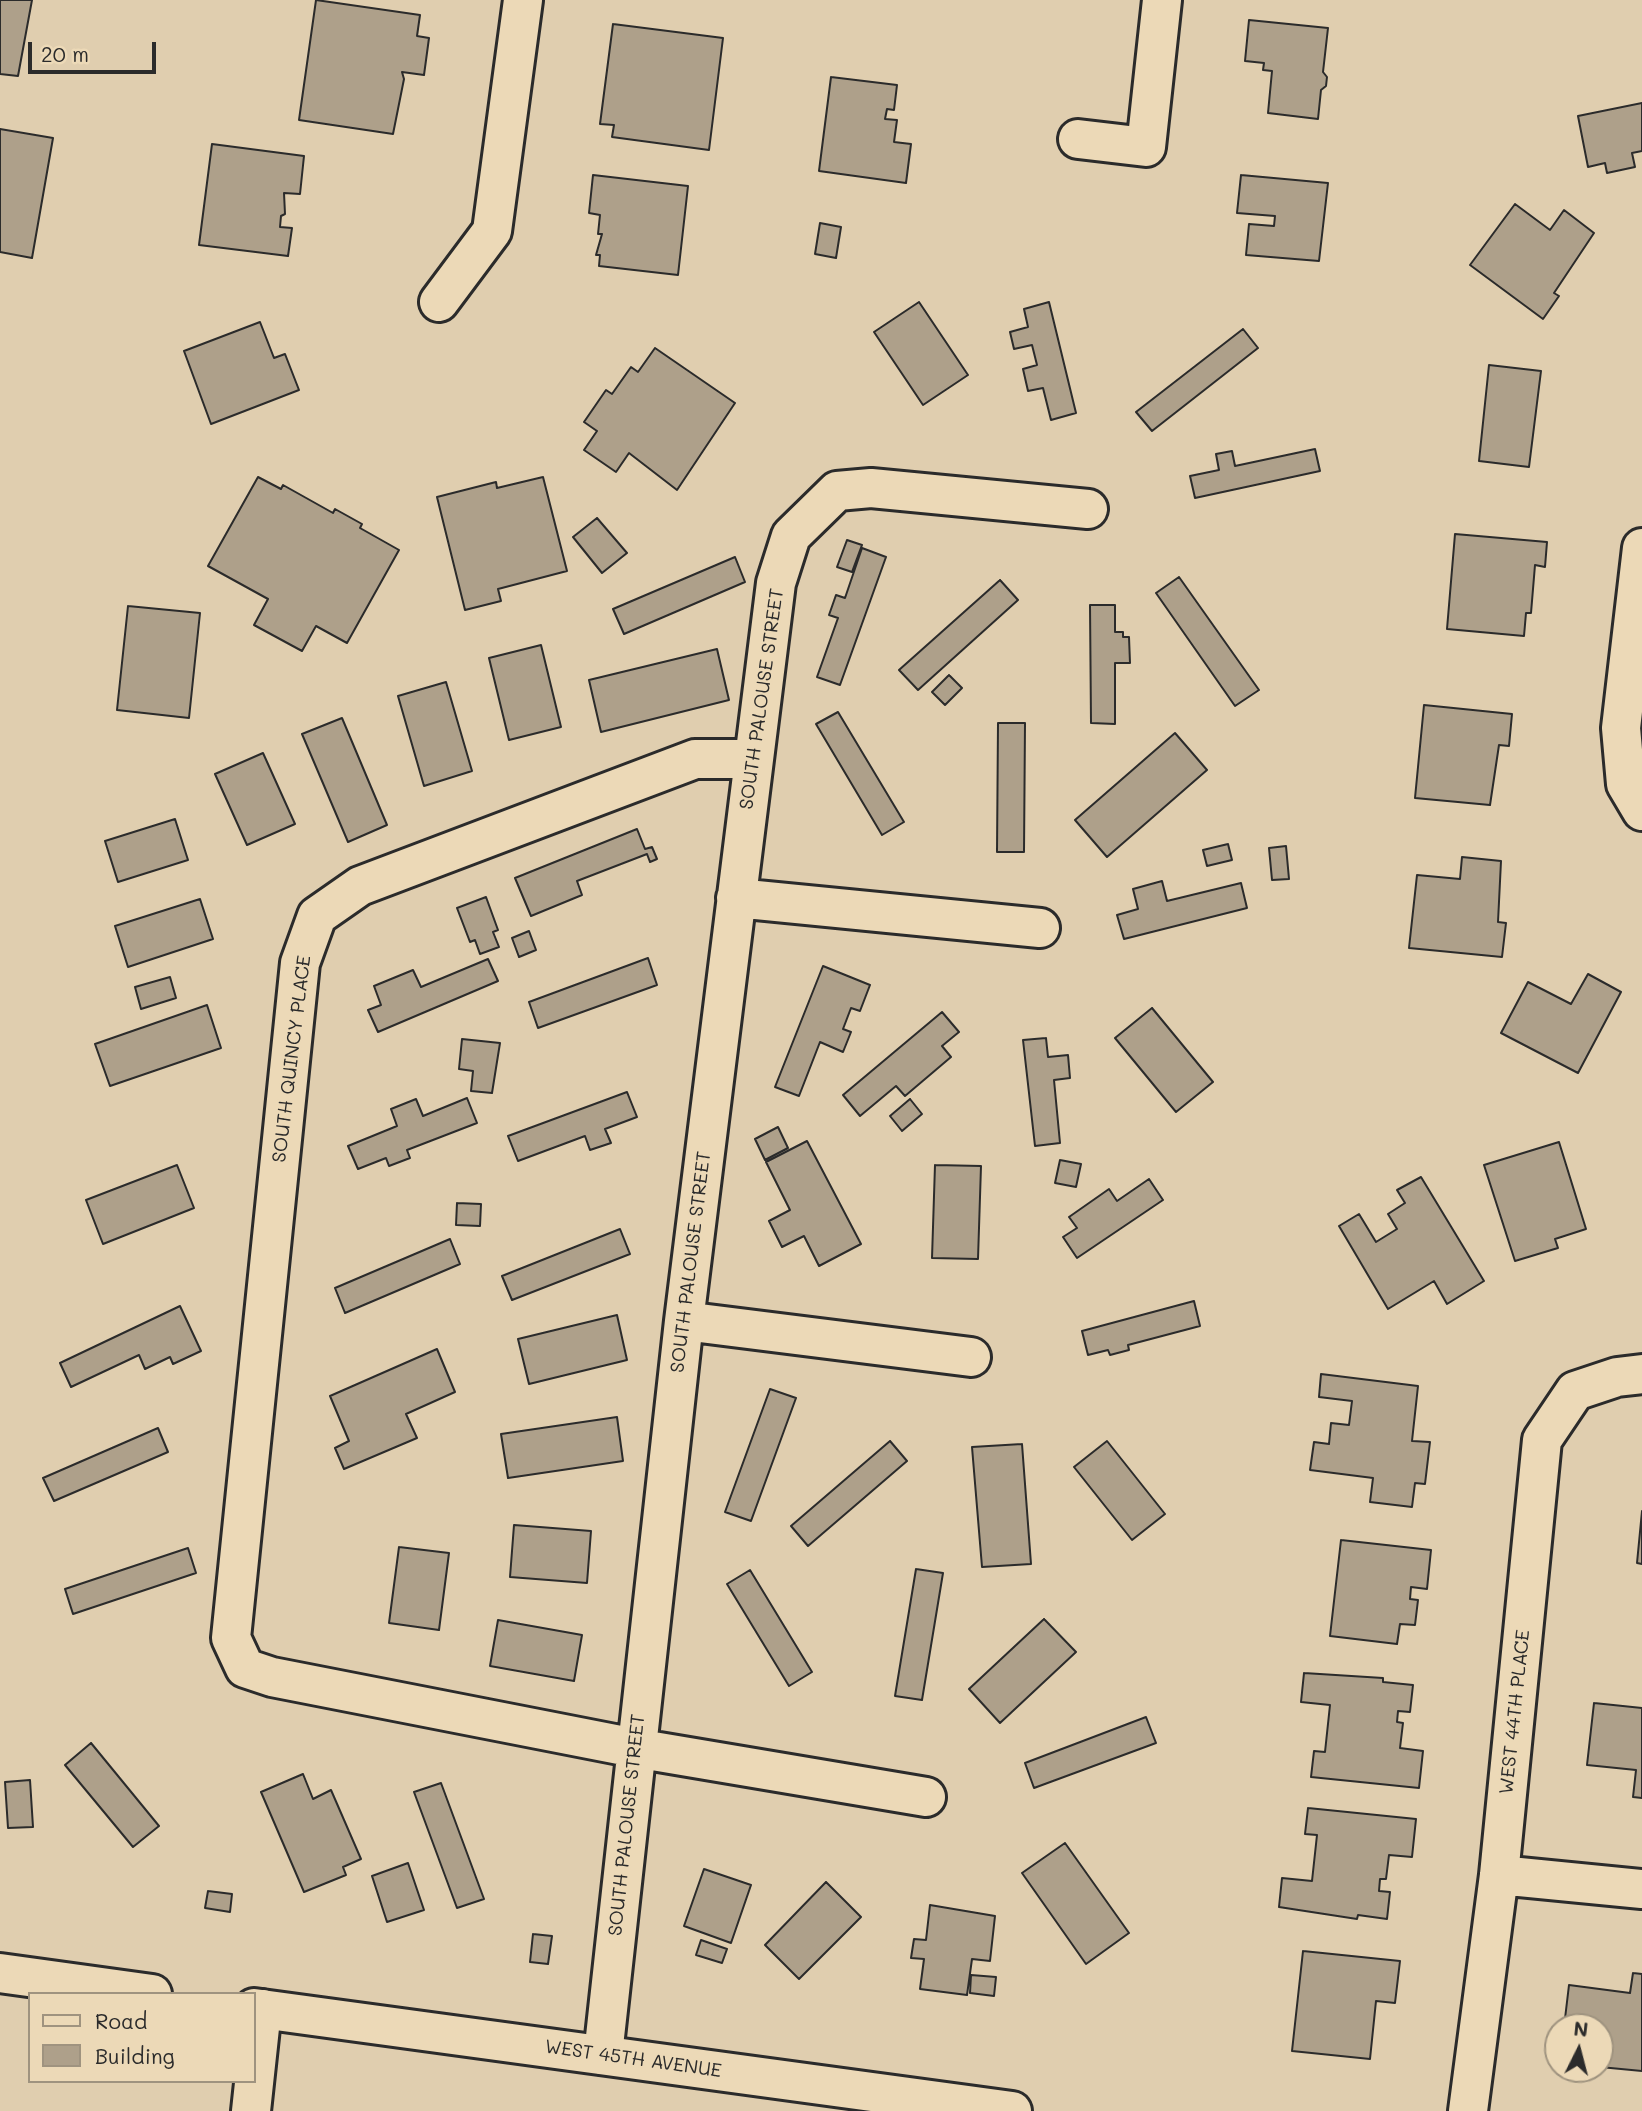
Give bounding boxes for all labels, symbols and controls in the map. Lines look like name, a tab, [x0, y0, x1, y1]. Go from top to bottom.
scale bar	[32, 28, 159, 72]
text: 20 m	[41, 40, 89, 67]
street label: SOUTH PALOUSE STREET	[735, 587, 789, 811]
street label: SOUTH QUINCY PLACE	[268, 954, 316, 1164]
street label: SOUTH PALOUSE STREET	[666, 1150, 716, 1374]
street label: WEST 44TH PLACE	[1495, 1629, 1535, 1795]
street label: SOUTH PALOUSE STREET	[604, 1713, 650, 1937]
legend	[28, 1992, 256, 2083]
text: Road	[95, 2007, 147, 2034]
north arrow	[1544, 2013, 1614, 2083]
text: N	[1573, 2015, 1590, 2042]
street label: WEST 45TH AVENUE	[543, 2035, 723, 2083]
text: Building	[95, 2042, 175, 2069]

